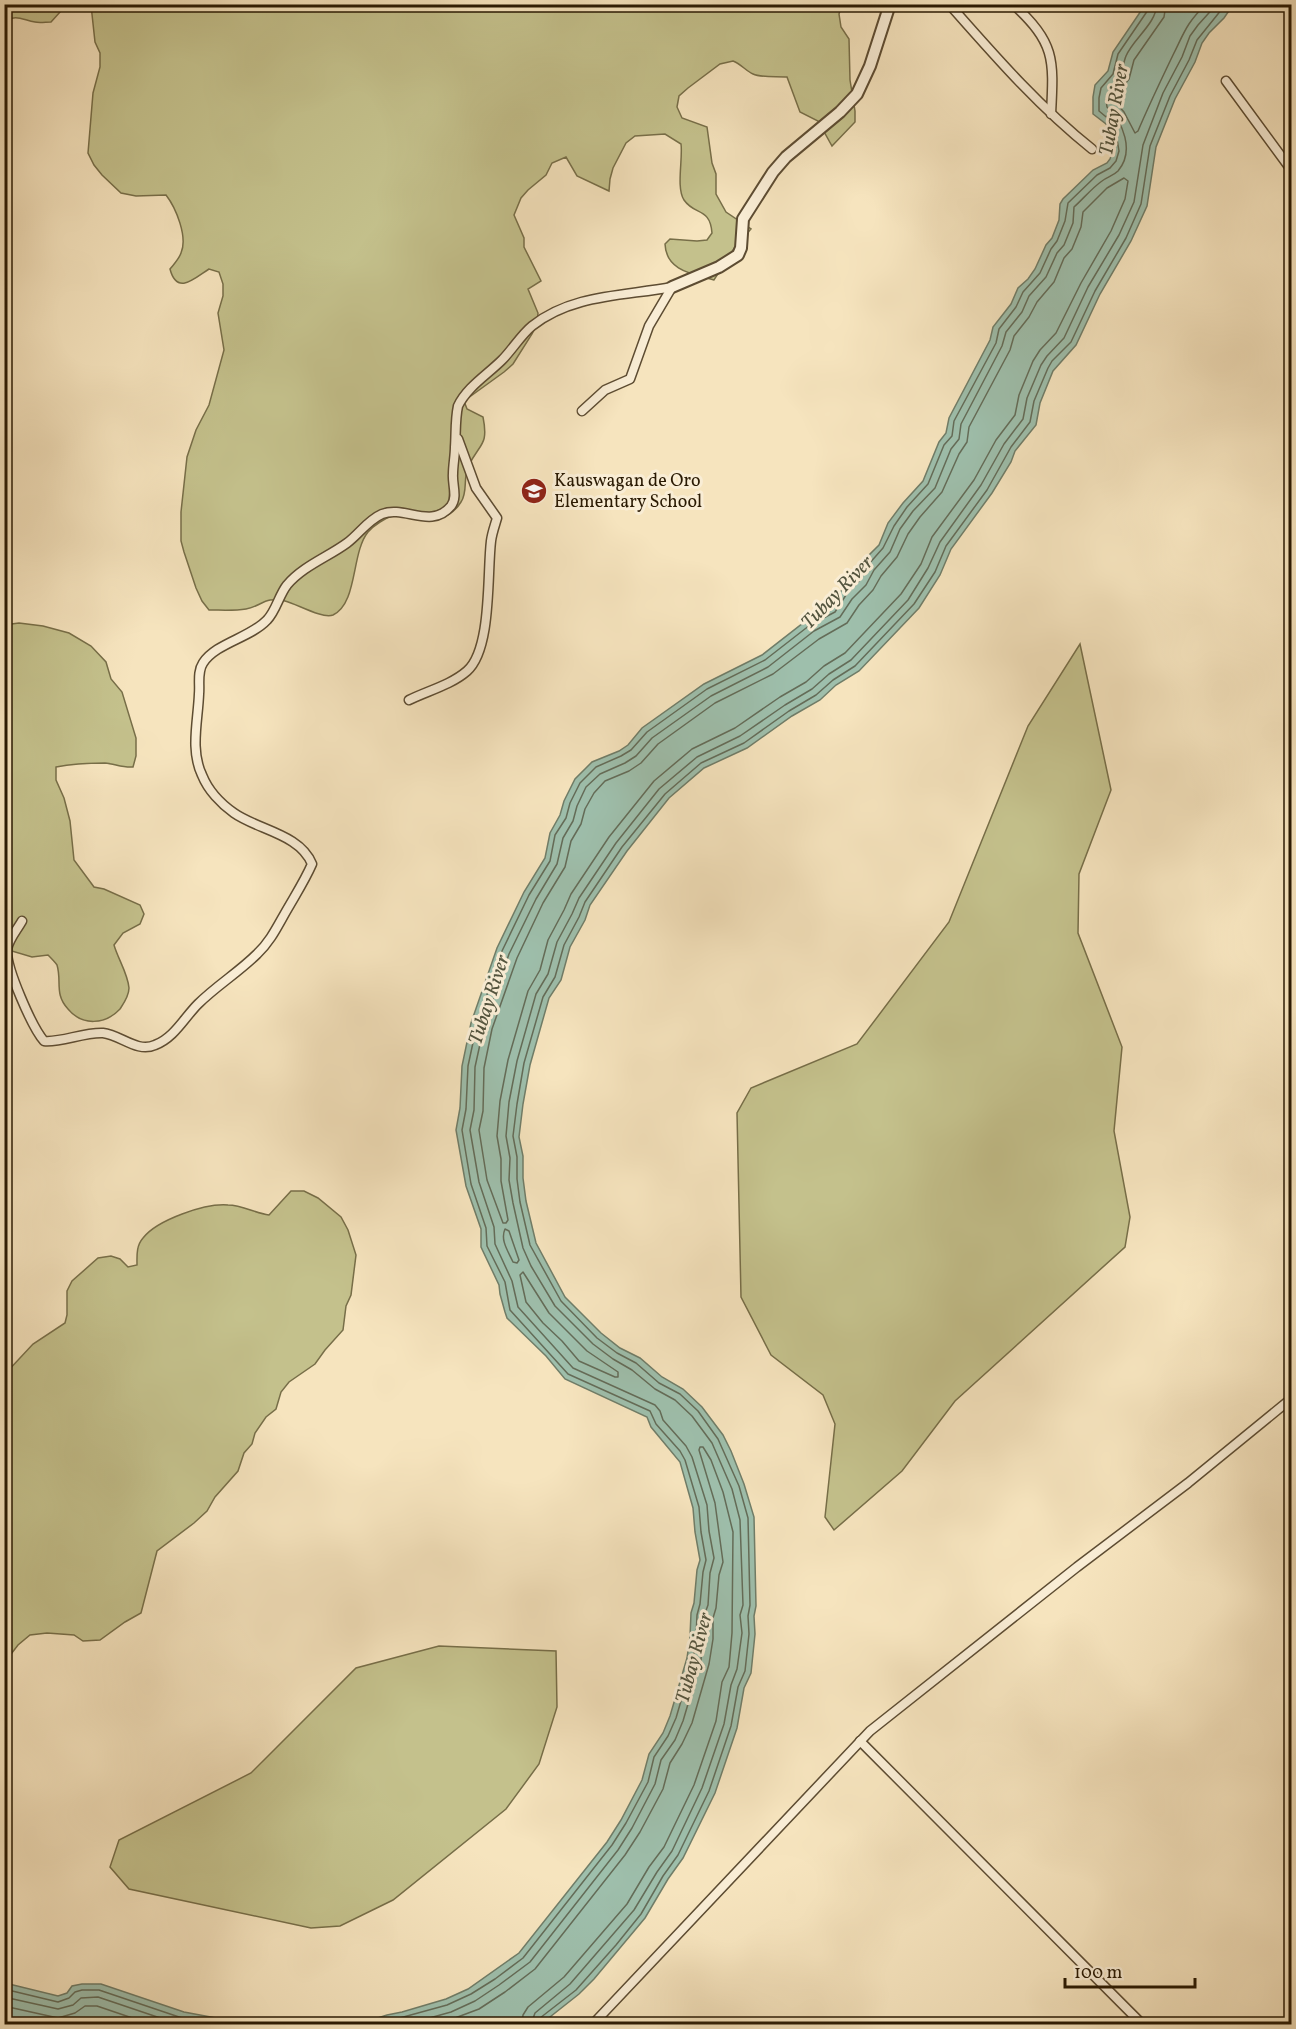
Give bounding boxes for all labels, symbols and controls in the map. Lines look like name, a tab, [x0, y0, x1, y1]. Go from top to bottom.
water label: Tubay River	[1093, 61, 1137, 158]
place label: Kauswagan de Oro Elementary School	[554, 469, 702, 515]
school or university icon: Kauswagan de Oro Elementary School	[519, 476, 549, 506]
water label: Tubay River	[796, 550, 881, 636]
water label: Tubay River	[462, 951, 518, 1048]
water label: Tubay River	[669, 1609, 721, 1706]
scale bar	[1065, 1951, 1196, 1989]
text: 100 m	[1074, 1961, 1123, 1986]

